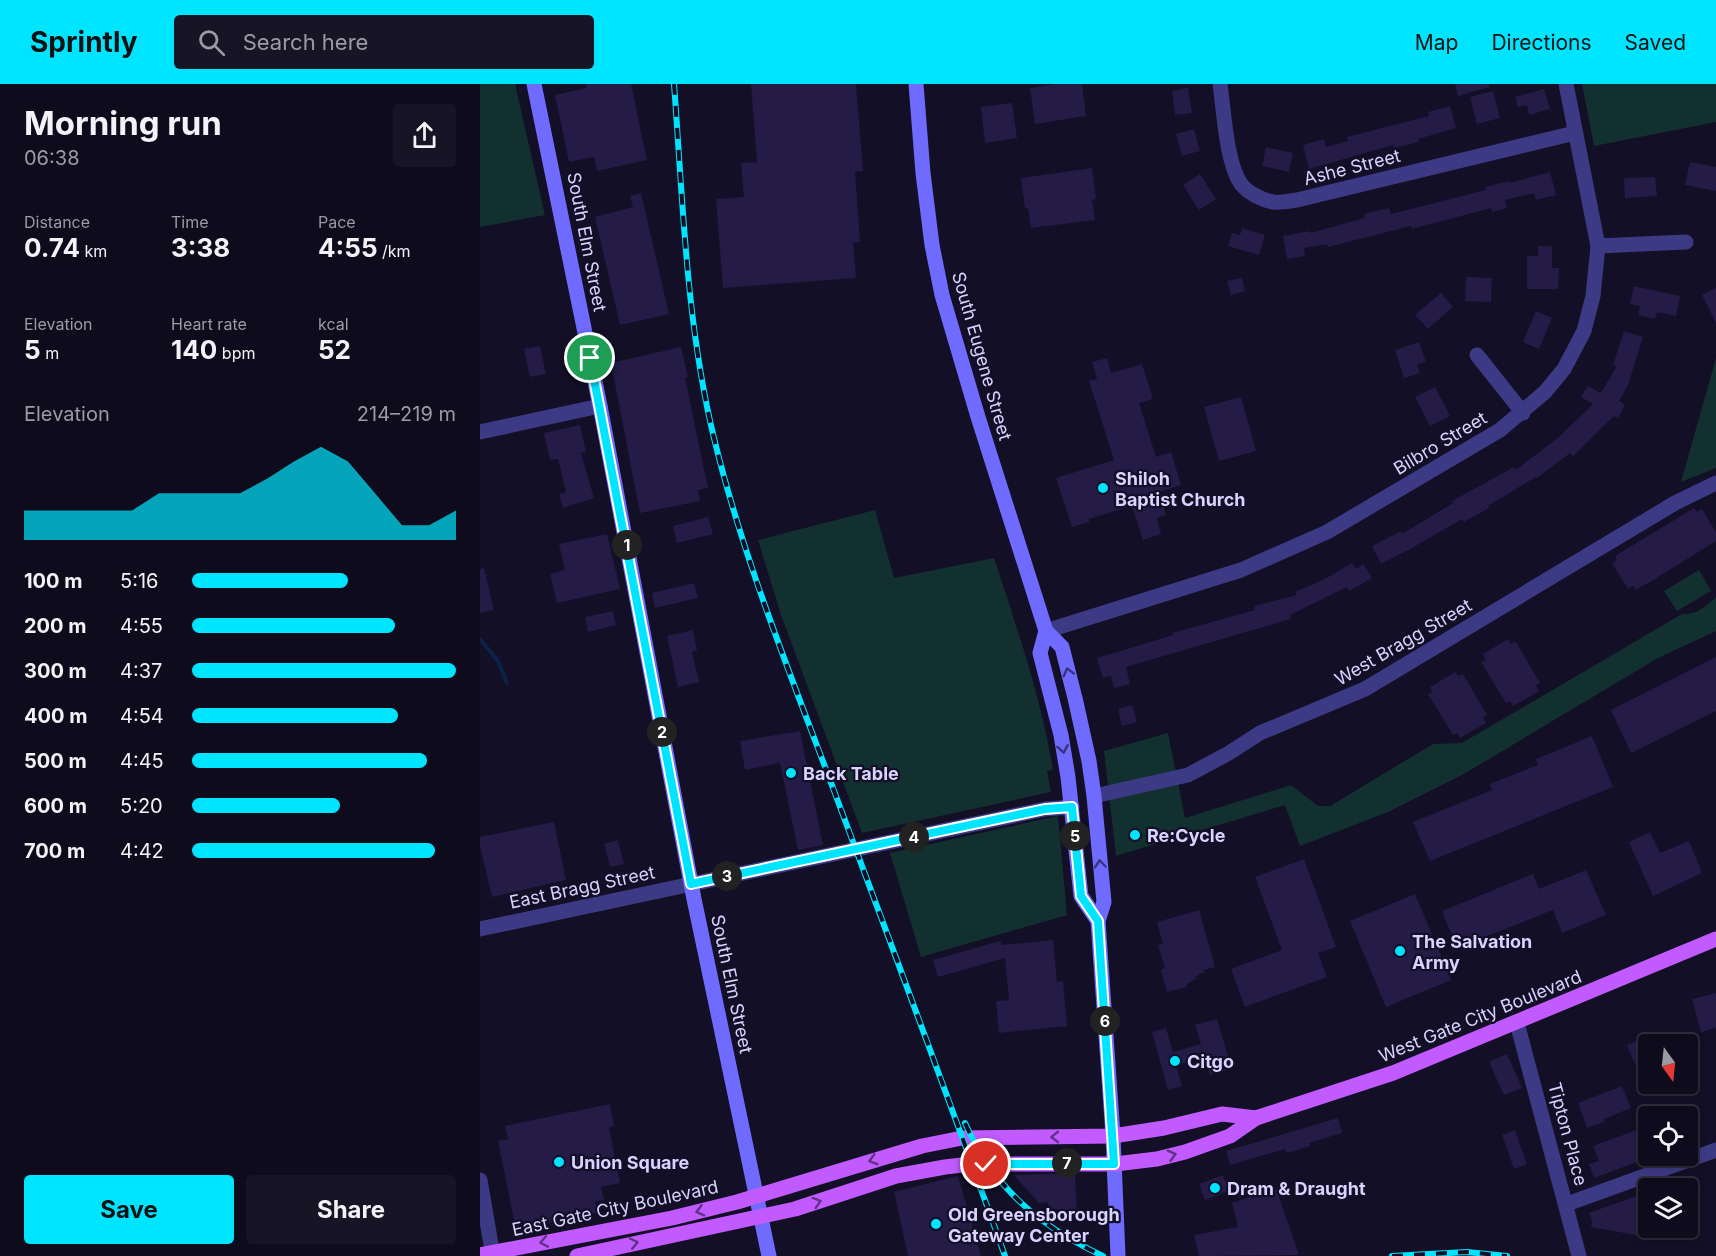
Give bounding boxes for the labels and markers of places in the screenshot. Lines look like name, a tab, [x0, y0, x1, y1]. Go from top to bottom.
pin	[564, 332, 615, 383]
place label: Shiloh Baptist Church	[1115, 468, 1246, 510]
marker: Shiloh Baptist Church	[1096, 481, 1110, 495]
pin: 1	[612, 530, 642, 560]
pin: 2	[647, 717, 677, 747]
place label: Back Table	[803, 763, 899, 784]
marker: Back Table	[784, 766, 798, 780]
pin: 5	[1060, 821, 1090, 851]
pin: 4	[899, 822, 929, 852]
place label: Re:Cycle	[1147, 825, 1226, 846]
marker: Re:Cycle	[1128, 828, 1142, 842]
pin: 3	[712, 861, 742, 891]
place label: The Salvation Army	[1412, 931, 1532, 973]
marker: The Salvation Army	[1393, 944, 1407, 958]
pin: 6	[1090, 1006, 1120, 1036]
place label: Citgo	[1187, 1051, 1234, 1072]
marker: Citgo	[1168, 1054, 1182, 1068]
pin	[960, 1138, 1011, 1189]
pin: 7	[1052, 1148, 1082, 1178]
place label: Union Square	[571, 1152, 689, 1173]
marker: Union Square	[552, 1155, 566, 1169]
place label: Dram & Draught	[1227, 1178, 1366, 1199]
marker: Dram & Draught	[1208, 1181, 1222, 1195]
place label: Old Greensborough Gateway Center	[948, 1204, 1120, 1246]
marker: Old Greensborough Gateway Center	[929, 1217, 943, 1231]

